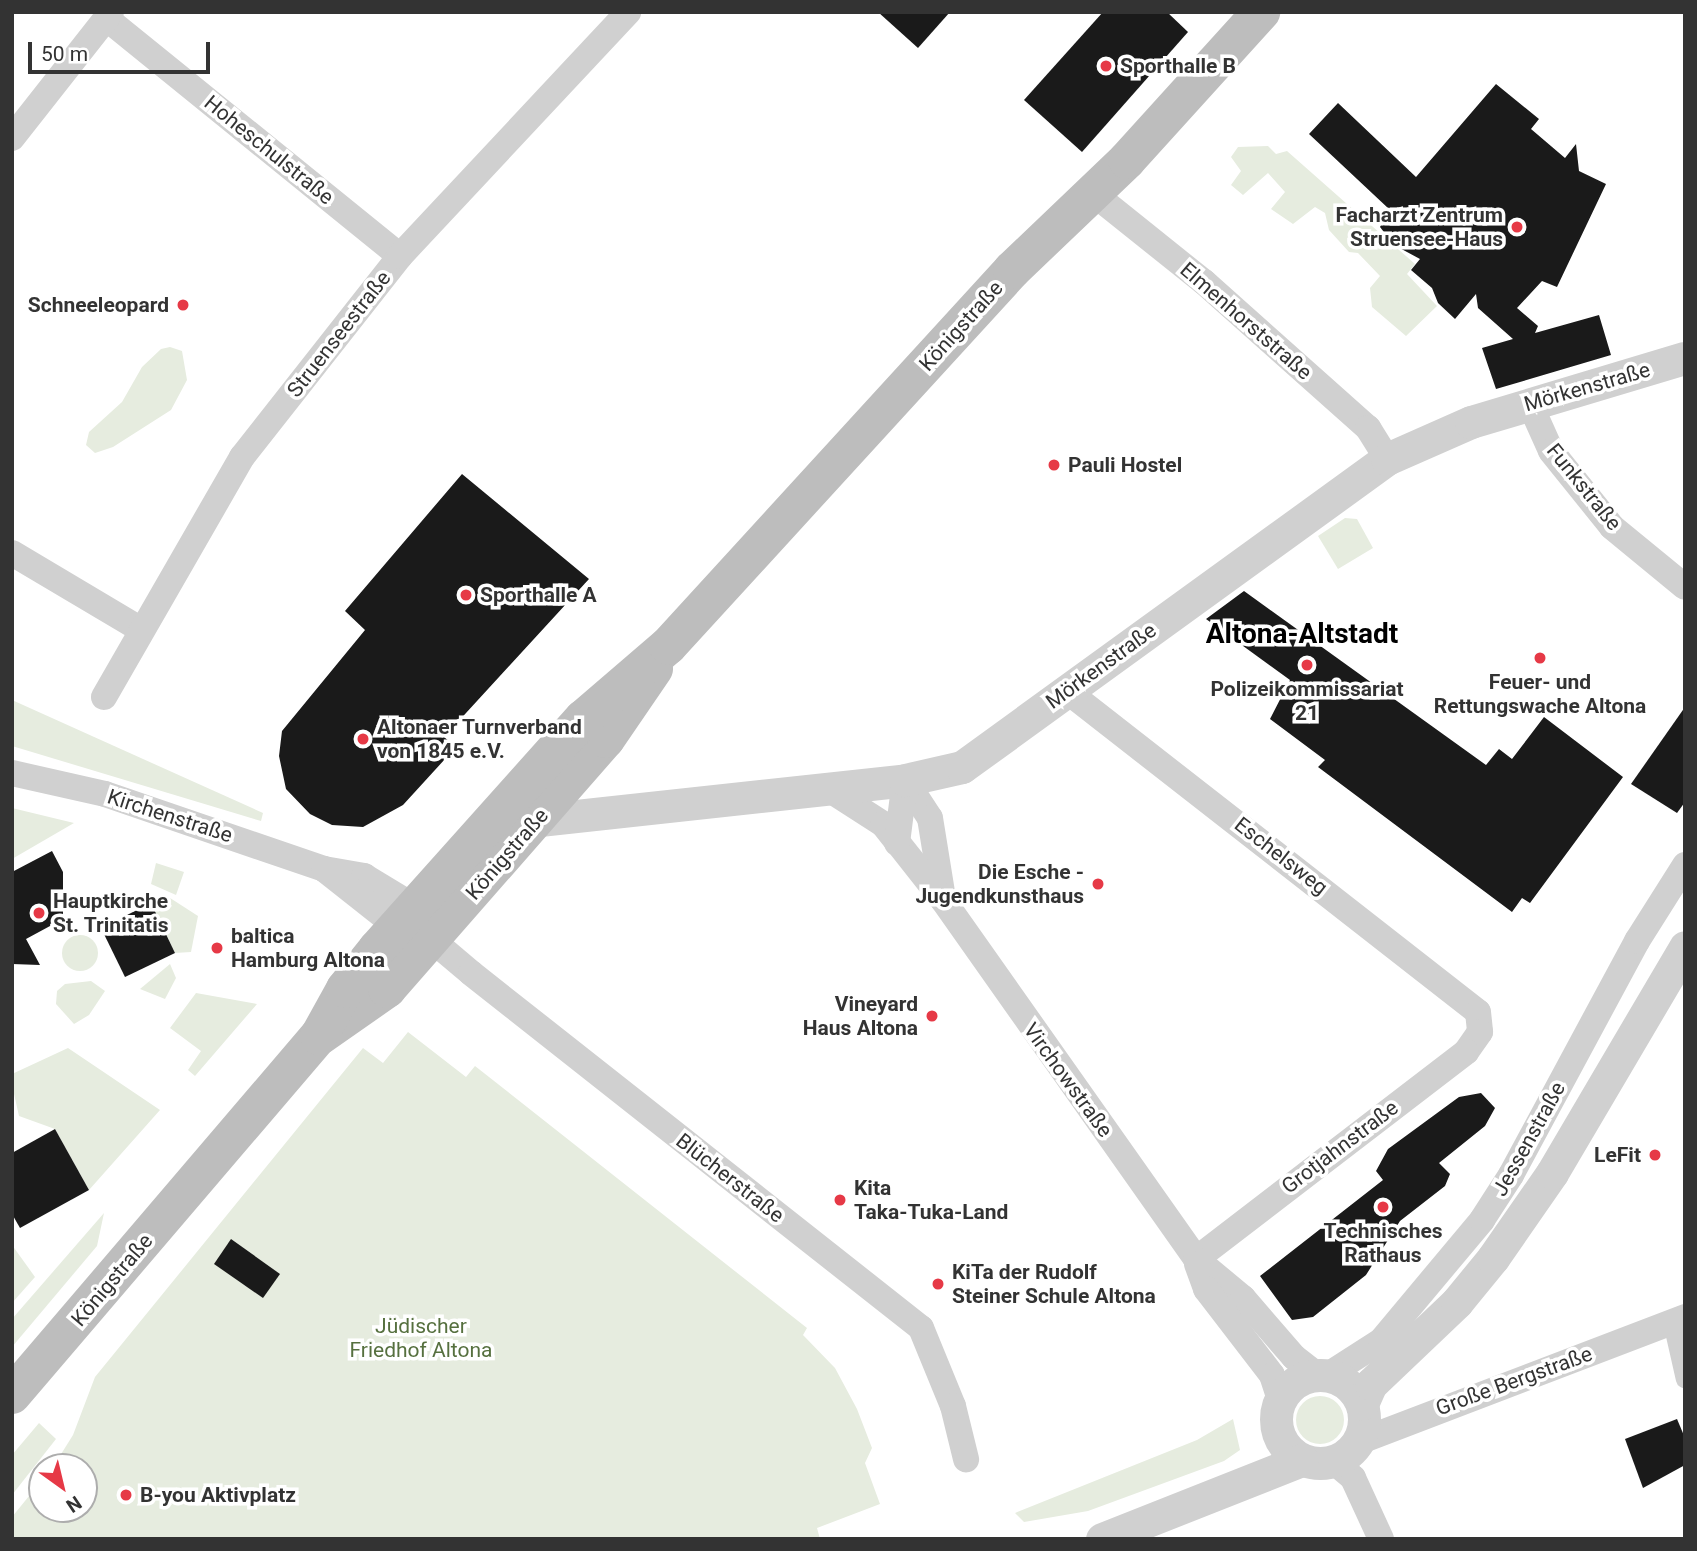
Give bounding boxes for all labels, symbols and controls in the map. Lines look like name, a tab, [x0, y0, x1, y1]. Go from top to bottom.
scale bar	[32, 28, 214, 72]
text: 50 m	[41, 42, 88, 66]
place label: Sporthalle B	[1120, 53, 1236, 79]
marker: Sporthalle B	[1098, 58, 1114, 74]
street label: Hoheschulstraße	[199, 90, 339, 210]
place label: Facharzt Zentrum Struensee-Haus	[1336, 202, 1503, 252]
marker: Facharzt Zentrum Struensee-Haus	[1509, 219, 1525, 235]
street label: Elmenhorststraße	[1175, 257, 1317, 385]
street label: Struenseestraße	[282, 266, 396, 402]
street label: Königstraße	[914, 276, 1008, 376]
place label: Schneeleopard	[28, 292, 169, 318]
marker: Schneeleopard	[175, 297, 191, 313]
street label: Mörkenstraße	[1521, 357, 1653, 417]
street label: Funkstraße	[1541, 438, 1627, 536]
place label: Pauli Hostel	[1068, 452, 1182, 478]
marker: Pauli Hostel	[1046, 457, 1062, 473]
place label: Sporthalle A	[480, 582, 597, 608]
marker: Sporthalle A	[458, 587, 474, 603]
district label: Altona-Altstadt	[1206, 617, 1398, 651]
street label: Mörkenstraße	[1041, 618, 1161, 714]
marker: Feuer- und Rettungswache Altona	[1532, 650, 1548, 666]
marker: Polizeikommissariat 21	[1299, 657, 1315, 673]
place label: Feuer- und Rettungswache Altona	[1434, 669, 1646, 719]
place label: Polizeikommissariat 21	[1210, 676, 1404, 726]
place label: Altonaer Turnverband von 1845 e.V.	[377, 714, 582, 764]
marker: Altonaer Turnverband von 1845 e.V.	[355, 731, 371, 747]
street label: Kirchenstraße	[104, 784, 236, 848]
street label: Königstraße	[460, 803, 554, 905]
street label: Eschelsweg	[1229, 812, 1333, 900]
place label: Die Esche - Jugendkunsthaus	[915, 859, 1084, 909]
marker: Die Esche - Jugendkunsthaus	[1090, 876, 1106, 892]
place label: Hauptkirche St. Trinitatis	[53, 888, 169, 938]
marker: Hauptkirche St. Trinitatis	[31, 905, 47, 921]
place label: baltica Hamburg Altona	[231, 923, 385, 973]
marker: baltica Hamburg Altona	[209, 940, 225, 956]
place label: Vineyard Haus Altona	[803, 991, 918, 1041]
marker: Vineyard Haus Altona	[924, 1008, 940, 1024]
street label: Virchowstraße	[1018, 1018, 1118, 1142]
street label: Jessenstraße	[1487, 1078, 1571, 1200]
street label: Grotjahnstraße	[1277, 1095, 1403, 1199]
street label: Blücherstraße	[671, 1128, 789, 1228]
place label: LeFit	[1594, 1142, 1641, 1168]
marker: LeFit	[1647, 1147, 1663, 1163]
place label: Kita Taka-Tuka-Land	[854, 1175, 1008, 1225]
marker: Kita Taka-Tuka-Land	[832, 1192, 848, 1208]
marker: Technisches Rathaus	[1375, 1199, 1391, 1215]
place label: Technisches Rathaus	[1323, 1218, 1443, 1268]
street label: Königstraße	[66, 1229, 158, 1331]
place label: KiTa der Rudolf Steiner Schule Altona	[952, 1259, 1156, 1309]
marker: KiTa der Rudolf Steiner Schule Altona	[930, 1276, 946, 1292]
park label: Jüdischer Friedhof Altona	[349, 1313, 493, 1363]
street label: Große Bergstraße	[1432, 1341, 1596, 1421]
north arrow	[28, 1453, 98, 1523]
place label: B-you Aktivplatz	[140, 1482, 296, 1508]
marker: B-you Aktivplatz	[118, 1487, 134, 1503]
text: N	[62, 1491, 86, 1517]

